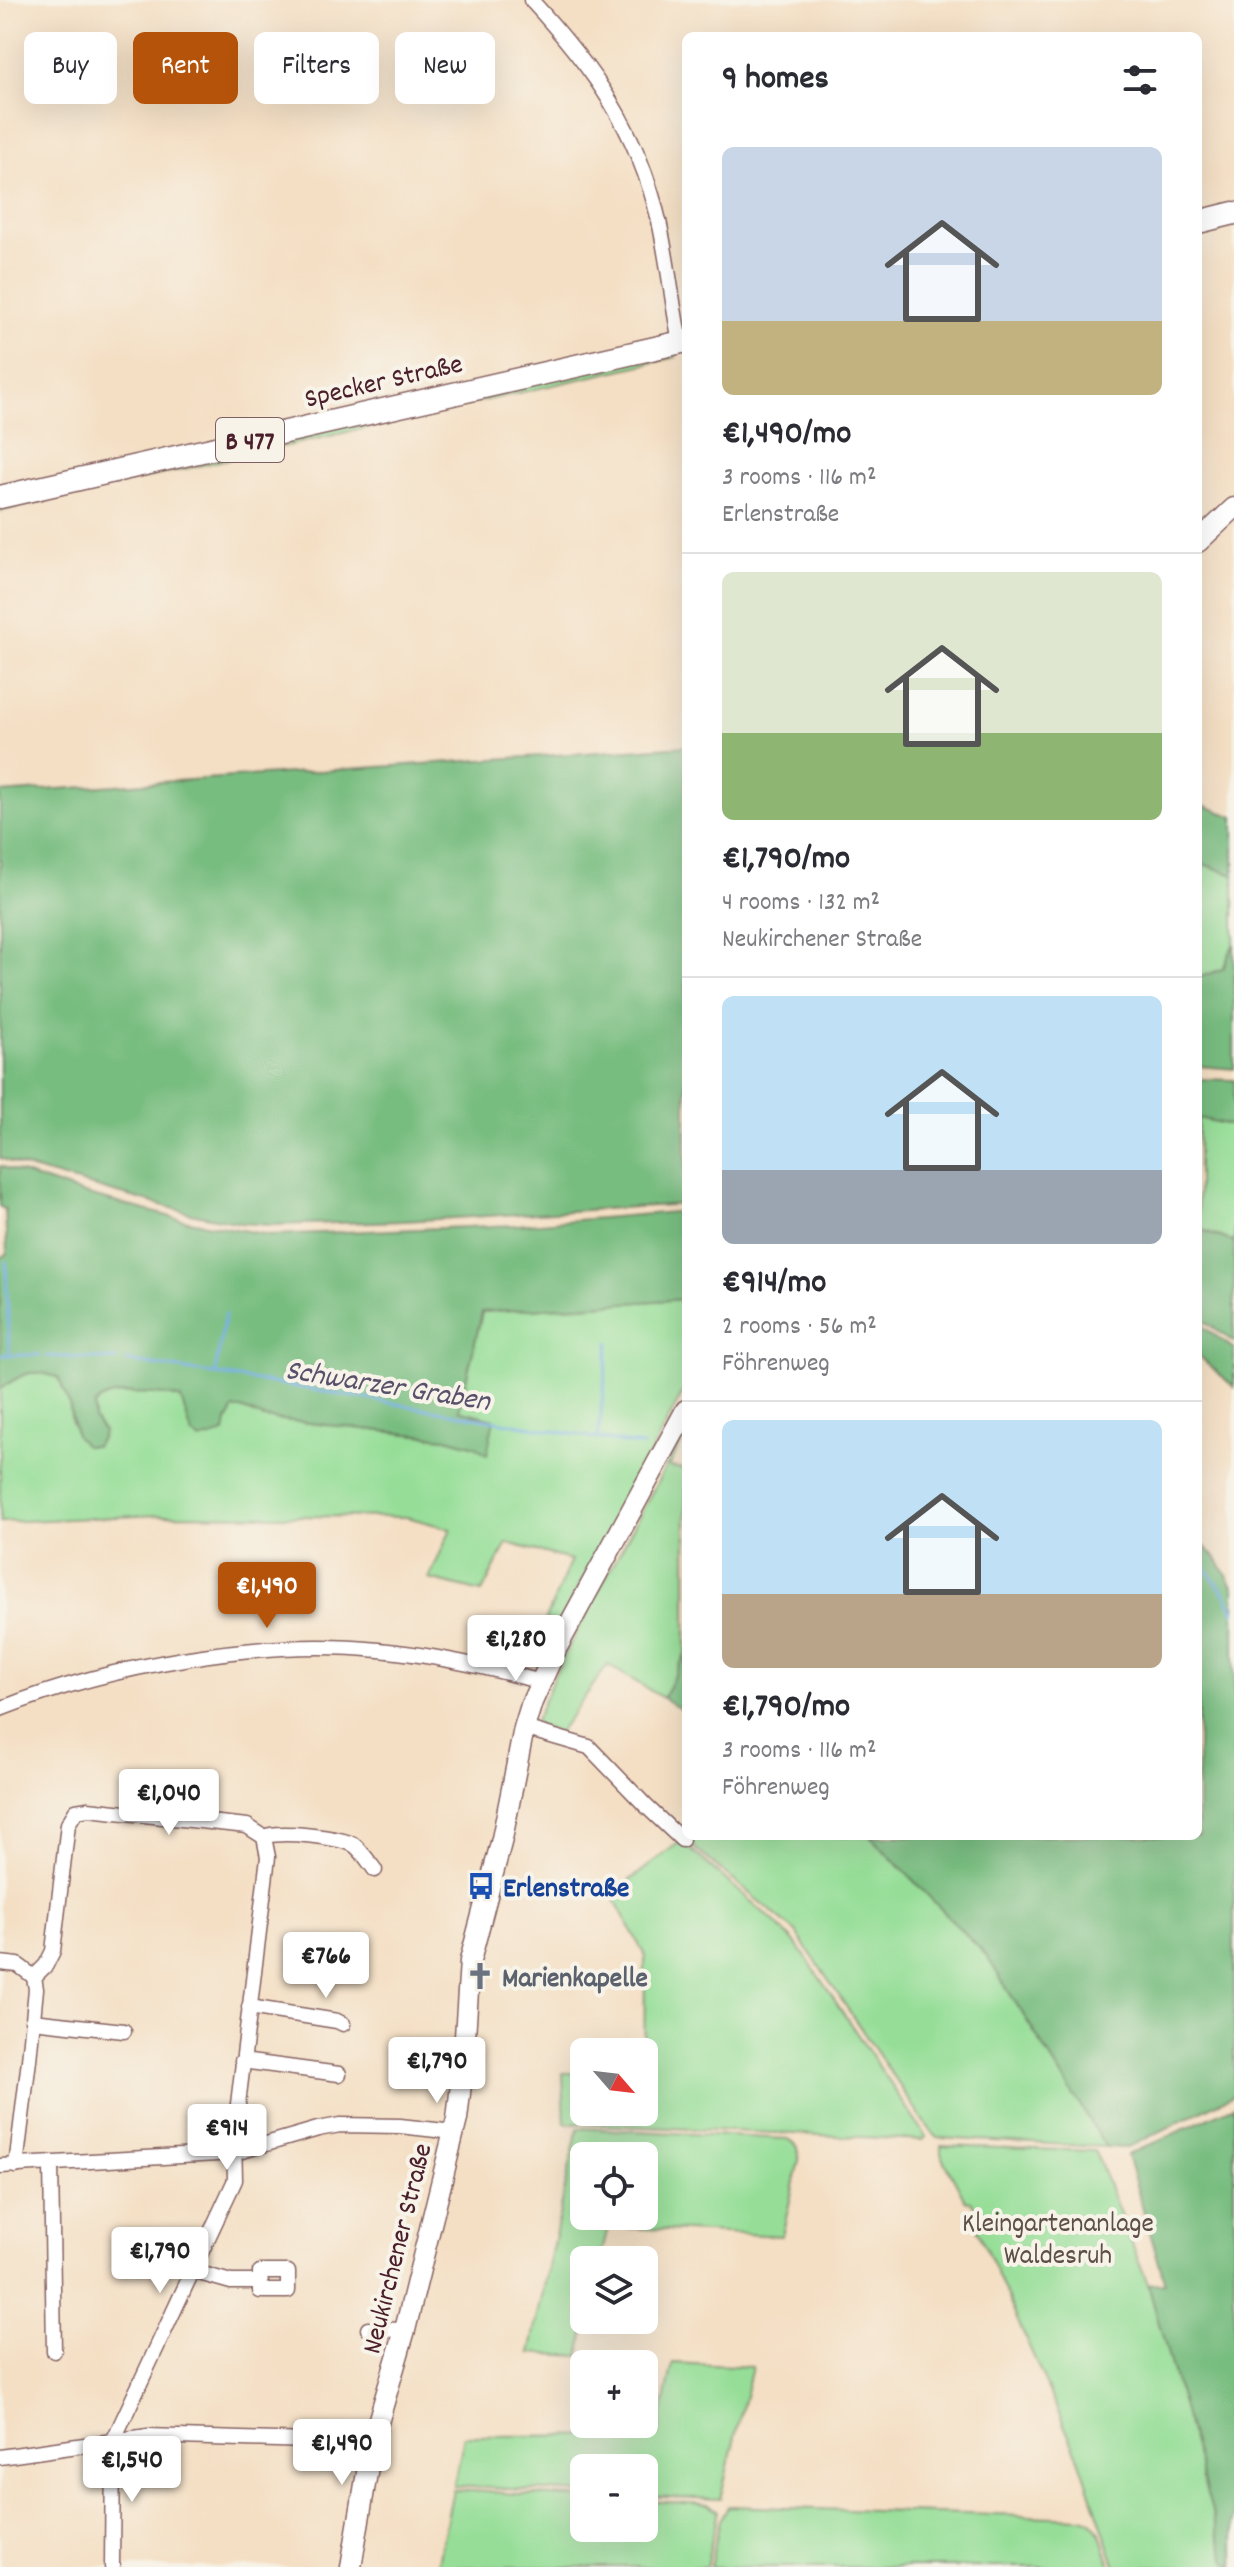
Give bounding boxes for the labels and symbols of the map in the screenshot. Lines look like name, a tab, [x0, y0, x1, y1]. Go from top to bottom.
street label: Specker Straße	[301, 346, 467, 421]
road number: B 477	[216, 418, 284, 462]
water label: Schwarzer Graben	[282, 1351, 494, 1426]
pin: €1,490	[202, 1562, 332, 1630]
pin: €1,280	[451, 1615, 581, 1683]
pin: €1,040	[104, 1769, 234, 1837]
bus stop icon: Erlenstraße	[466, 1871, 496, 1901]
place label: Erlenstraße	[503, 1871, 629, 1911]
pin: €766	[279, 1932, 373, 2000]
church icon: Marienkapelle	[465, 1961, 495, 1991]
place label: Marienkapelle	[502, 1961, 648, 2001]
pin: €1,790	[372, 2037, 502, 2105]
north arrow	[570, 2038, 658, 2126]
pin: €914	[180, 2104, 274, 2172]
street label: Neukirchener Straße	[354, 2140, 445, 2359]
park label: Kleingartenanlage Waldesruh	[962, 2206, 1154, 2278]
pin: €1,790	[95, 2227, 225, 2295]
pin: €1,490	[277, 2419, 407, 2487]
pin: €1,540	[67, 2436, 197, 2504]

